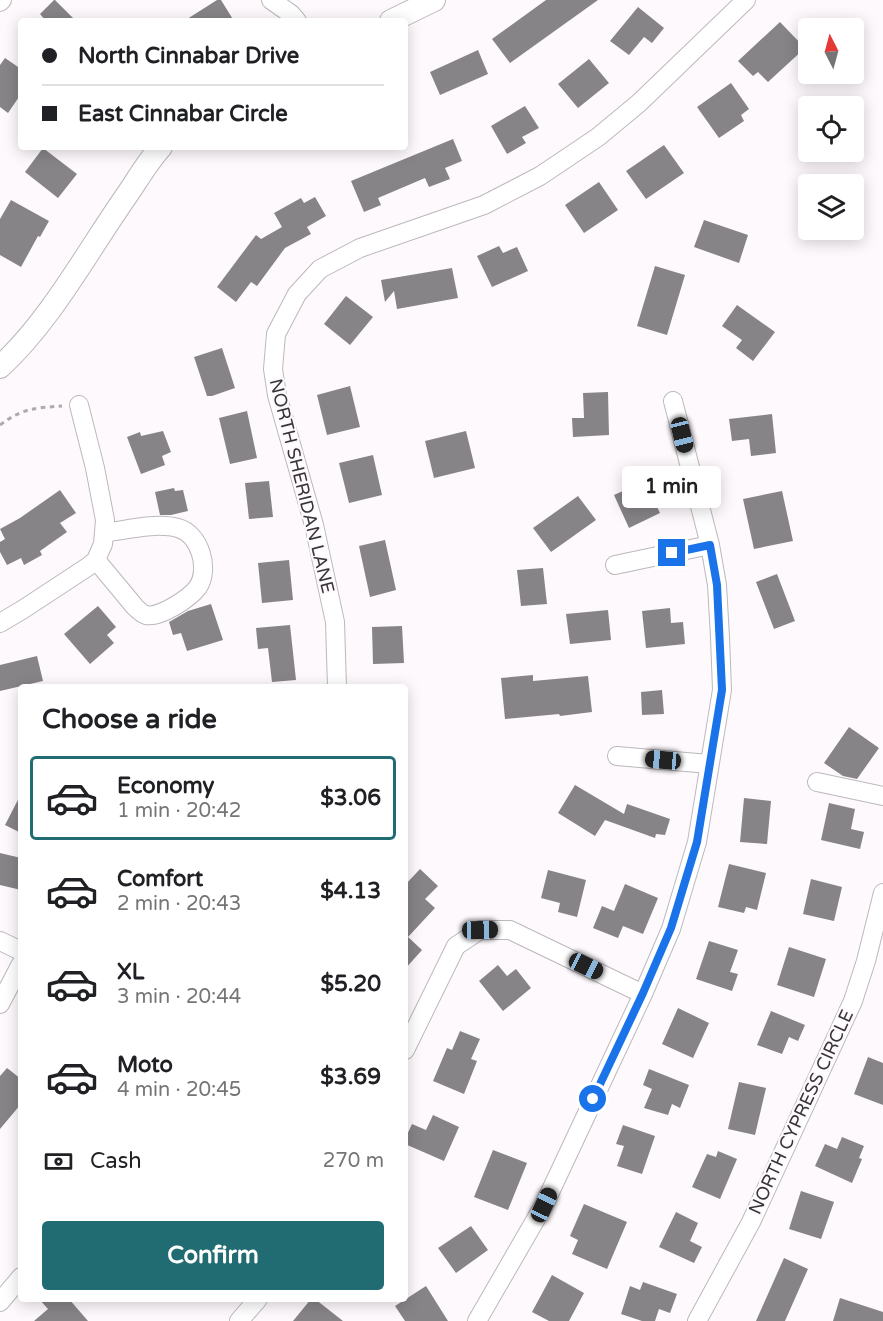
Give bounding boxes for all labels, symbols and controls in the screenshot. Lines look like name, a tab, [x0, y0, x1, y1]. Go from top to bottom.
north arrow	[798, 18, 864, 84]
map controls	[798, 18, 864, 240]
text: North Cinnabar Drive	[78, 43, 299, 69]
button: locate	[798, 96, 864, 162]
text: East Cinnabar Circle	[78, 101, 288, 127]
button: layers	[798, 174, 864, 240]
street label: NORTH SHERIDAN LANE	[265, 376, 339, 596]
car	[669, 415, 695, 455]
callout: 1 min	[622, 466, 722, 508]
text: 1 min	[645, 475, 698, 499]
route end	[658, 539, 685, 566]
text: Choose a ride	[42, 703, 217, 736]
car	[644, 749, 682, 771]
icon: car	[45, 771, 99, 825]
text: Economy	[117, 773, 214, 799]
text: $3.06	[320, 785, 381, 811]
text: 1 min · 20:42	[117, 799, 241, 823]
icon: car	[45, 864, 99, 918]
text: Comfort	[117, 866, 203, 892]
text: $4.13	[320, 878, 381, 904]
text: 2 min · 20:43	[117, 892, 241, 916]
car	[462, 921, 498, 939]
car	[566, 950, 606, 982]
icon: car	[45, 957, 99, 1011]
text: XL	[117, 959, 144, 985]
text: $5.20	[320, 971, 381, 997]
text: 3 min · 20:44	[117, 985, 241, 1009]
street label: NORTH CYPRESS CIRCLE	[744, 1006, 858, 1218]
icon: car	[45, 1050, 99, 1104]
text: Moto	[117, 1052, 173, 1078]
text: $3.69	[320, 1064, 381, 1090]
text: 4 min · 20:45	[117, 1078, 241, 1102]
route start	[579, 1085, 606, 1112]
icon: cash	[42, 1145, 75, 1178]
text: Cash	[90, 1148, 142, 1174]
text: 270 m	[323, 1149, 384, 1173]
car	[528, 1185, 560, 1225]
button: Confirm	[42, 1221, 384, 1290]

